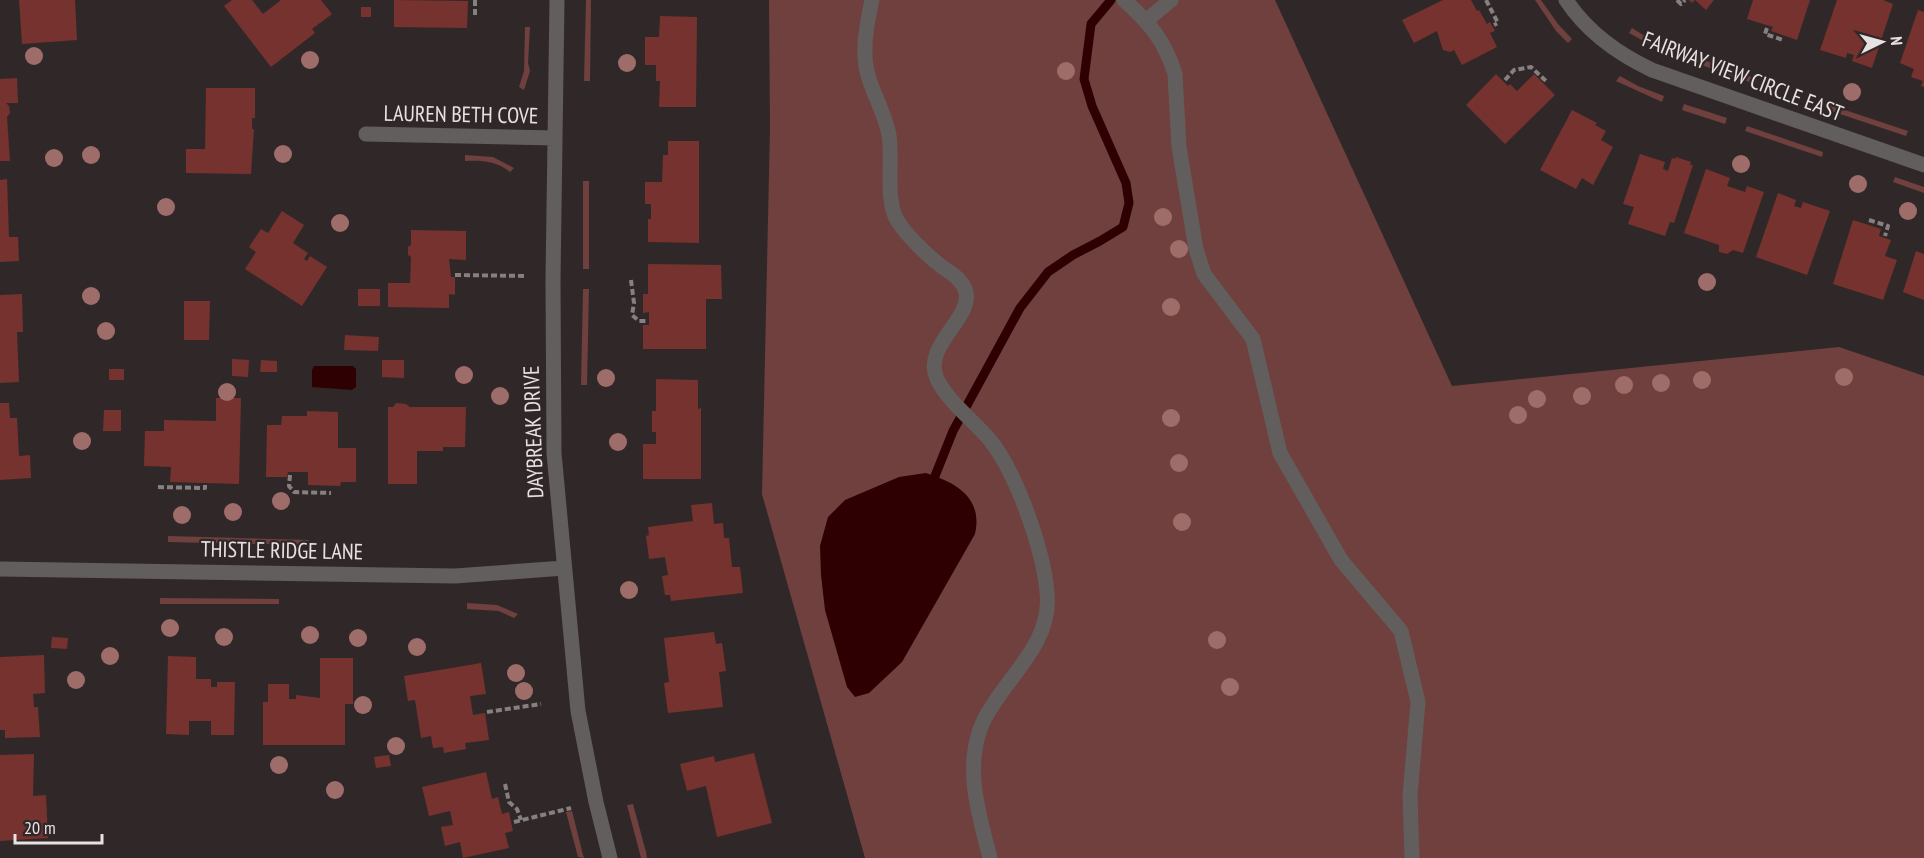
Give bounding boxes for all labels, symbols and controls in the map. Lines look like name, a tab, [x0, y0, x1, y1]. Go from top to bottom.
north arrow	[1852, 12, 1912, 72]
street label: FAIRWAY VIEW CIRCLE EAST	[1639, 25, 1848, 127]
text: N	[1887, 36, 1907, 46]
street label: LAUREN BETH COVE	[384, 99, 538, 129]
street label: DAYBREAK DRIVE	[517, 365, 549, 499]
street label: THISTLE RIDGE LANE	[201, 535, 363, 565]
scale bar	[15, 807, 102, 845]
text: 20 m	[24, 816, 56, 839]

